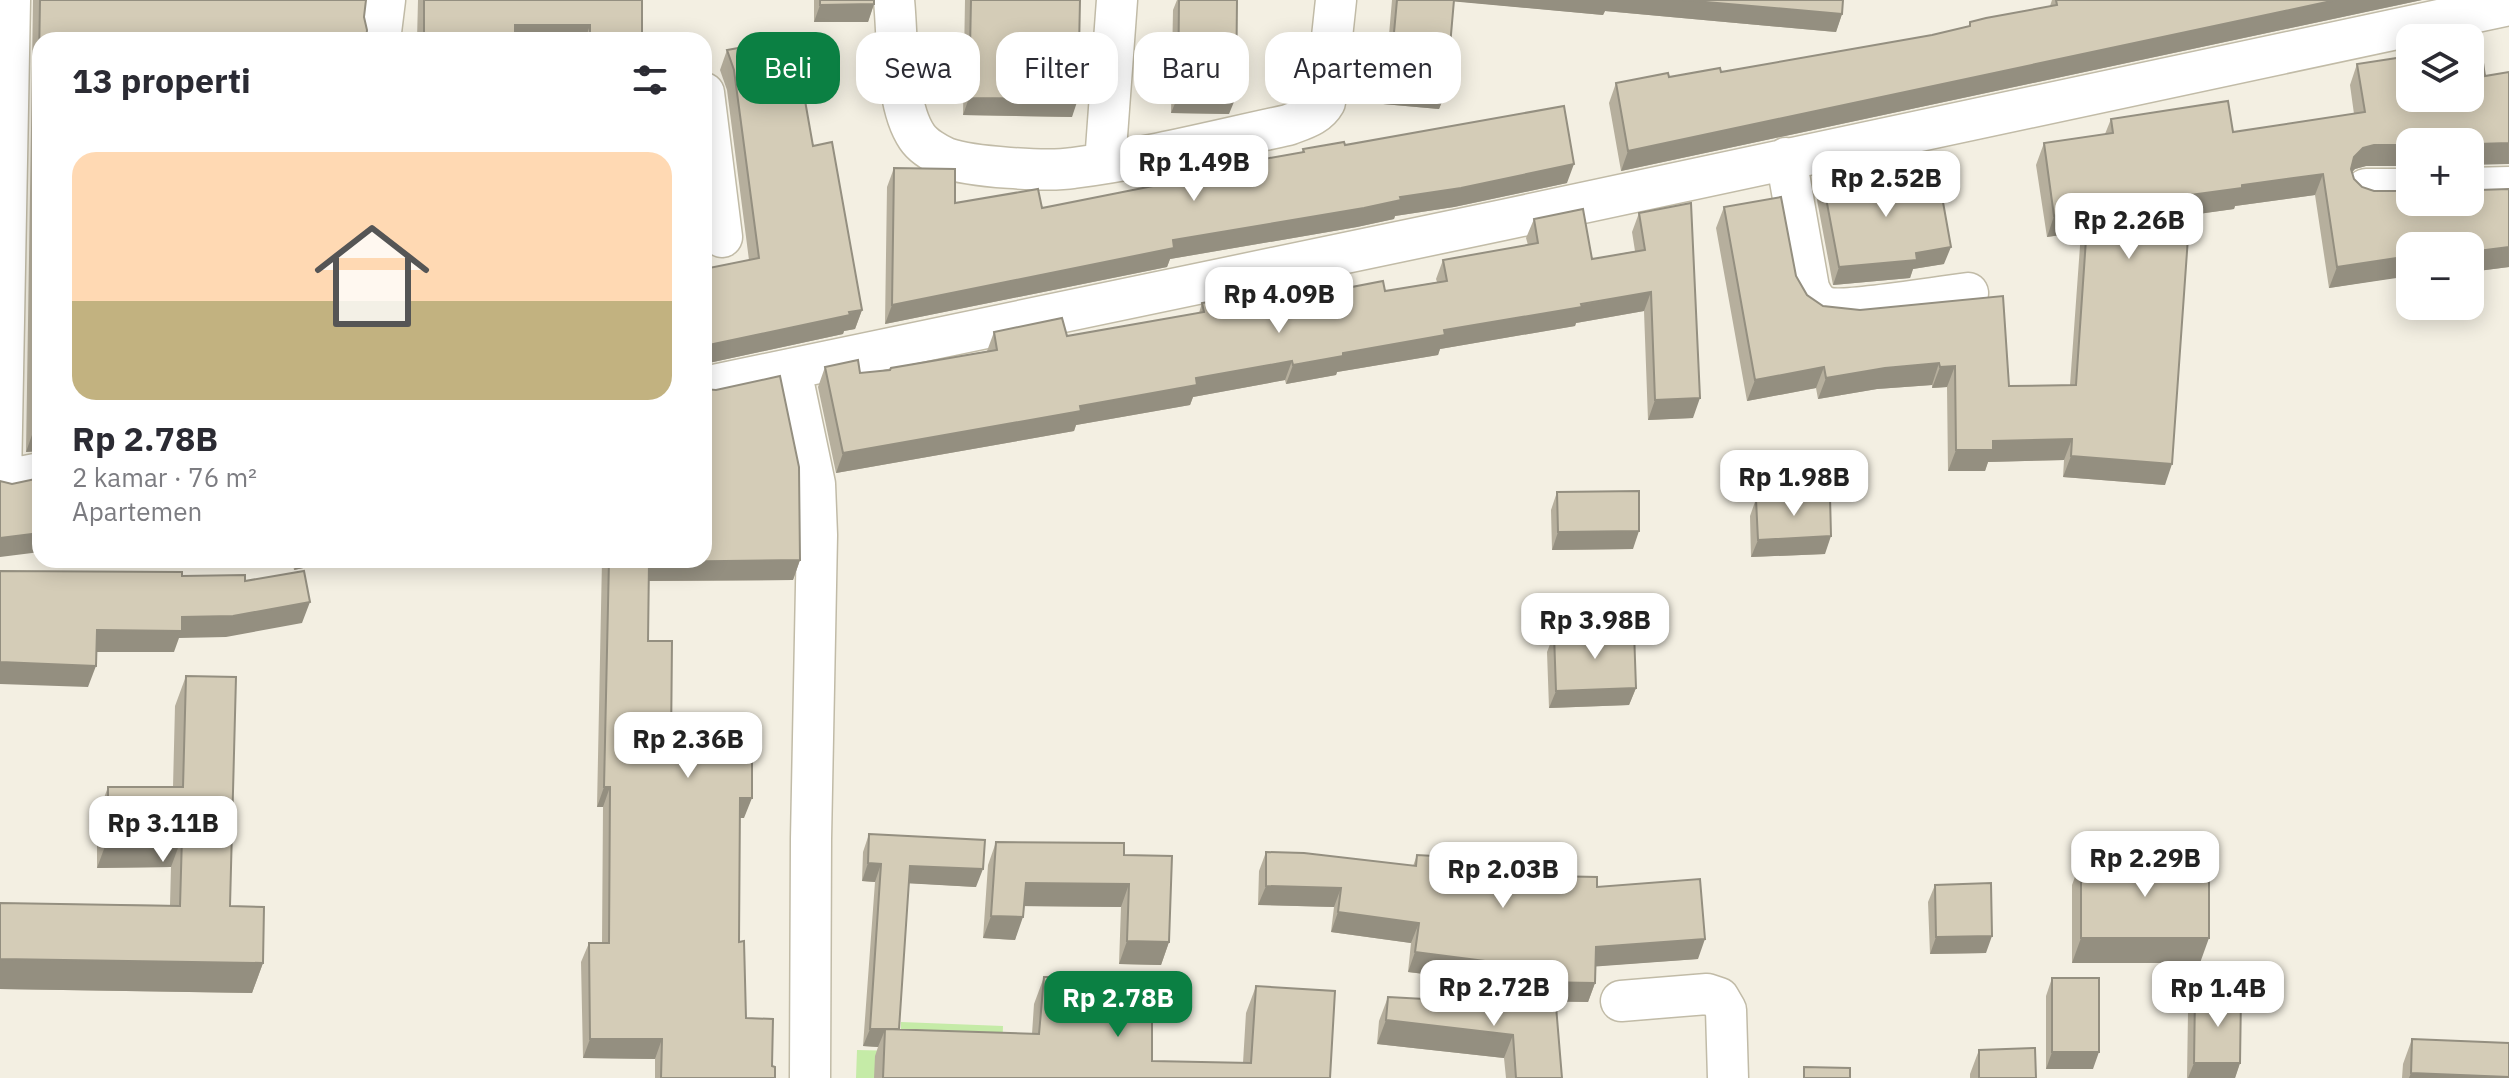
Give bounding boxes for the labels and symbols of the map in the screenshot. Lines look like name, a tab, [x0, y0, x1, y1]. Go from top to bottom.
pin: Rp 1.49B	[1111, 135, 1277, 203]
pin: Rp 2.52B	[1803, 151, 1969, 219]
pin: Rp 2.26B	[2046, 193, 2212, 261]
pin: Rp 4.09B	[1196, 267, 1362, 335]
pin: Rp 1.98B	[1711, 450, 1877, 518]
pin: Rp 3.98B	[1512, 593, 1678, 661]
pin: Rp 2.36B	[605, 712, 771, 780]
pin: Rp 3.11B	[80, 796, 246, 864]
pin: Rp 2.29B	[2062, 831, 2228, 899]
pin: Rp 2.03B	[1420, 842, 1586, 910]
pin: Rp 2.72B	[1411, 960, 1577, 1028]
pin: Rp 1.4B	[2144, 961, 2292, 1029]
pin: Rp 2.78B	[1035, 971, 1201, 1039]

